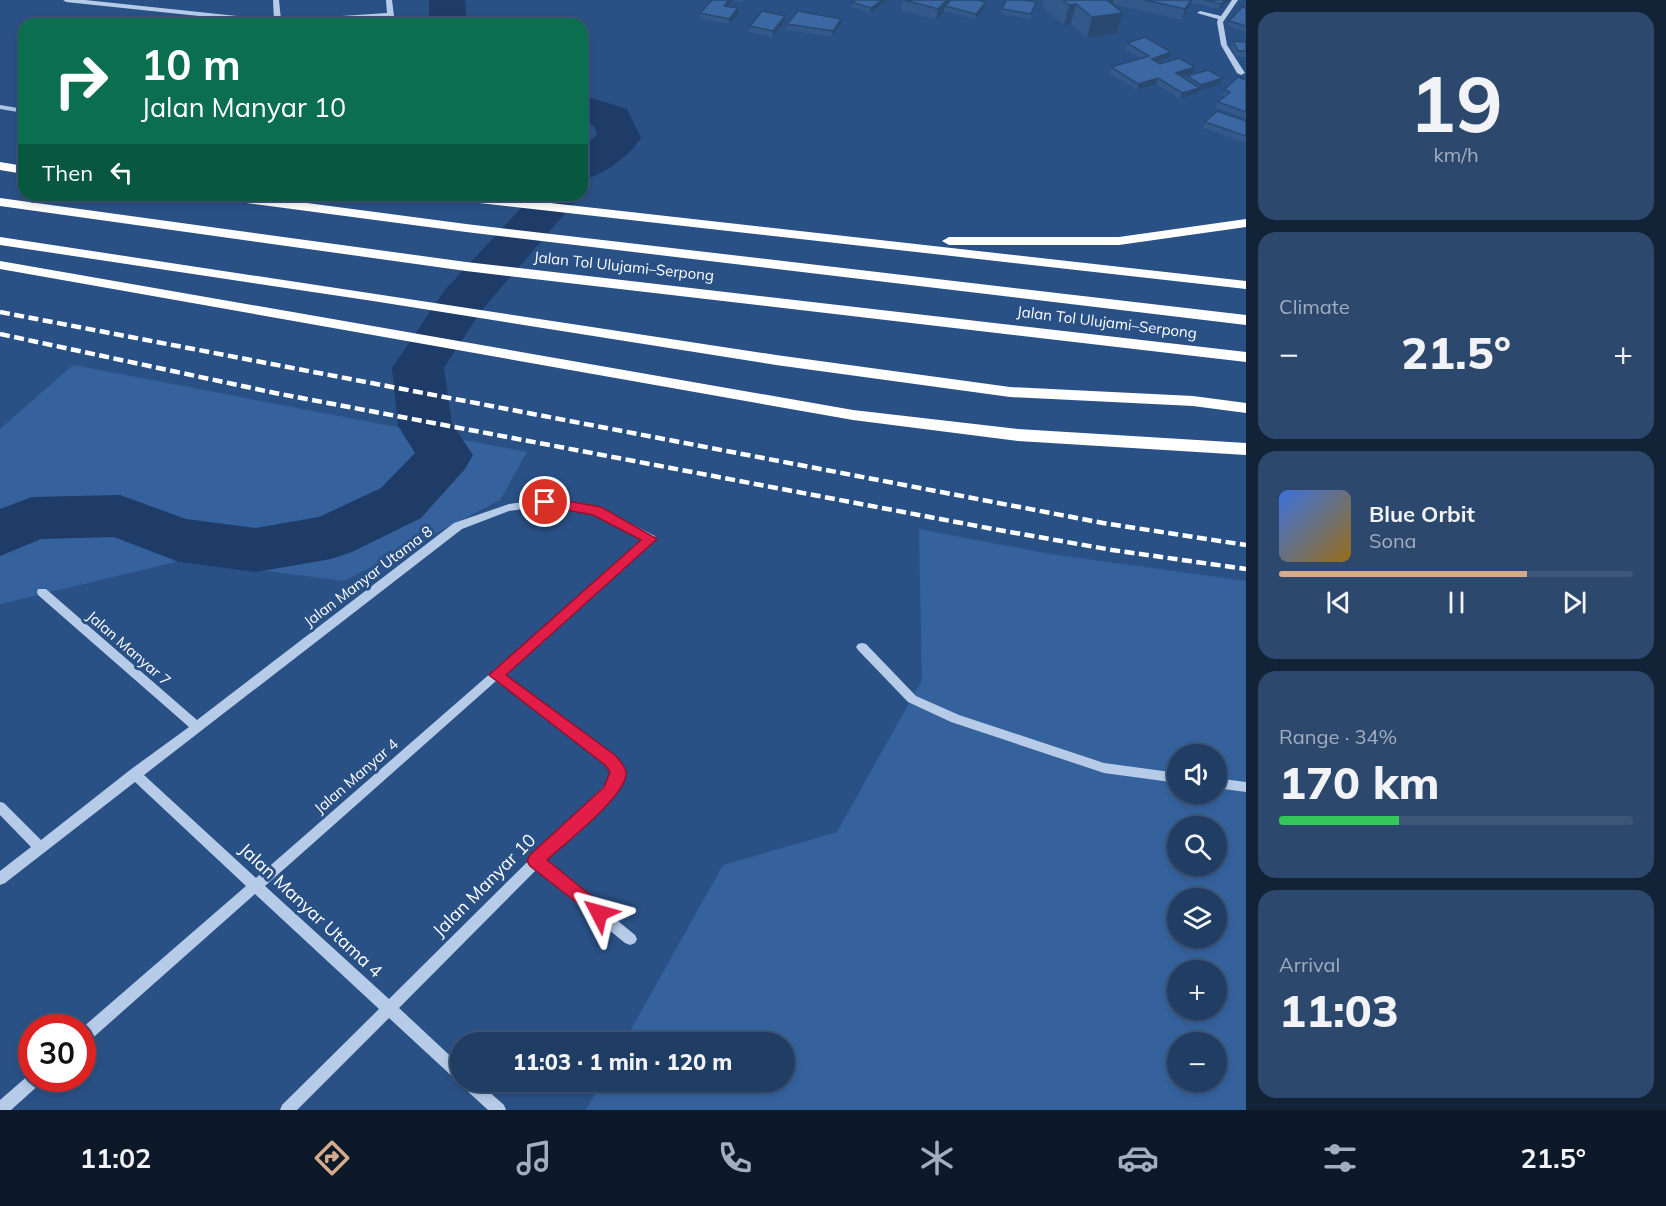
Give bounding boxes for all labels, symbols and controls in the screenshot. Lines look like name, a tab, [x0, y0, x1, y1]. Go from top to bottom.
text: 10 m	[141, 38, 241, 91]
icon: right	[42, 42, 120, 120]
text: 19	[1409, 54, 1503, 152]
text: Jalan Manyar 10	[141, 90, 346, 124]
text: km/h	[1433, 142, 1479, 167]
icon: left	[105, 156, 138, 189]
text: Then	[42, 159, 93, 187]
street label: Jalan Tol Ulujami–Serpong	[533, 247, 715, 285]
text: Climate	[1279, 294, 1350, 319]
street label: Jalan Tol Ulujami–Serpong	[1016, 302, 1198, 342]
text: 21.5°	[1401, 324, 1511, 380]
text: −	[1279, 332, 1299, 373]
text: +	[1613, 332, 1633, 373]
pin	[519, 476, 570, 527]
icon: arrive	[528, 485, 561, 518]
text: Blue Orbit	[1369, 500, 1475, 528]
street label: Jalan Manyar Utama 8	[300, 521, 436, 631]
text: Sona	[1369, 528, 1417, 553]
icon: previous	[1322, 586, 1355, 619]
icon: pause	[1440, 586, 1473, 619]
icon: next	[1558, 586, 1591, 619]
street label: Jalan Manyar 7	[83, 606, 175, 690]
text: Range · 34%	[1279, 724, 1397, 749]
street label: Jalan Manyar 4	[310, 734, 402, 818]
map controls	[1167, 744, 1227, 1092]
button: sound	[1167, 744, 1227, 804]
text: 170 km	[1279, 754, 1440, 810]
button: search	[1167, 816, 1227, 876]
street label: Jalan Manyar 10	[428, 829, 540, 941]
street label: Jalan Manyar Utama 4	[235, 838, 388, 982]
position arrow	[567, 881, 631, 945]
button: layers	[1167, 888, 1227, 948]
text: Arrival	[1279, 952, 1340, 977]
button: +	[1167, 960, 1227, 1020]
text: 11:03	[1279, 982, 1399, 1038]
speed limit sign: 30	[18, 1014, 96, 1092]
button: −	[1167, 1032, 1227, 1092]
text: 11:03 · 1 min · 120 m	[513, 1048, 732, 1076]
icon: directions	[311, 1137, 353, 1179]
icon: music	[513, 1137, 555, 1179]
icon: phone	[714, 1137, 756, 1179]
icon: climate	[916, 1137, 958, 1179]
icon: car	[1117, 1137, 1159, 1179]
icon: filters	[1319, 1137, 1361, 1179]
text: 11:02	[80, 1141, 151, 1175]
text: 21.5°	[1521, 1141, 1586, 1175]

